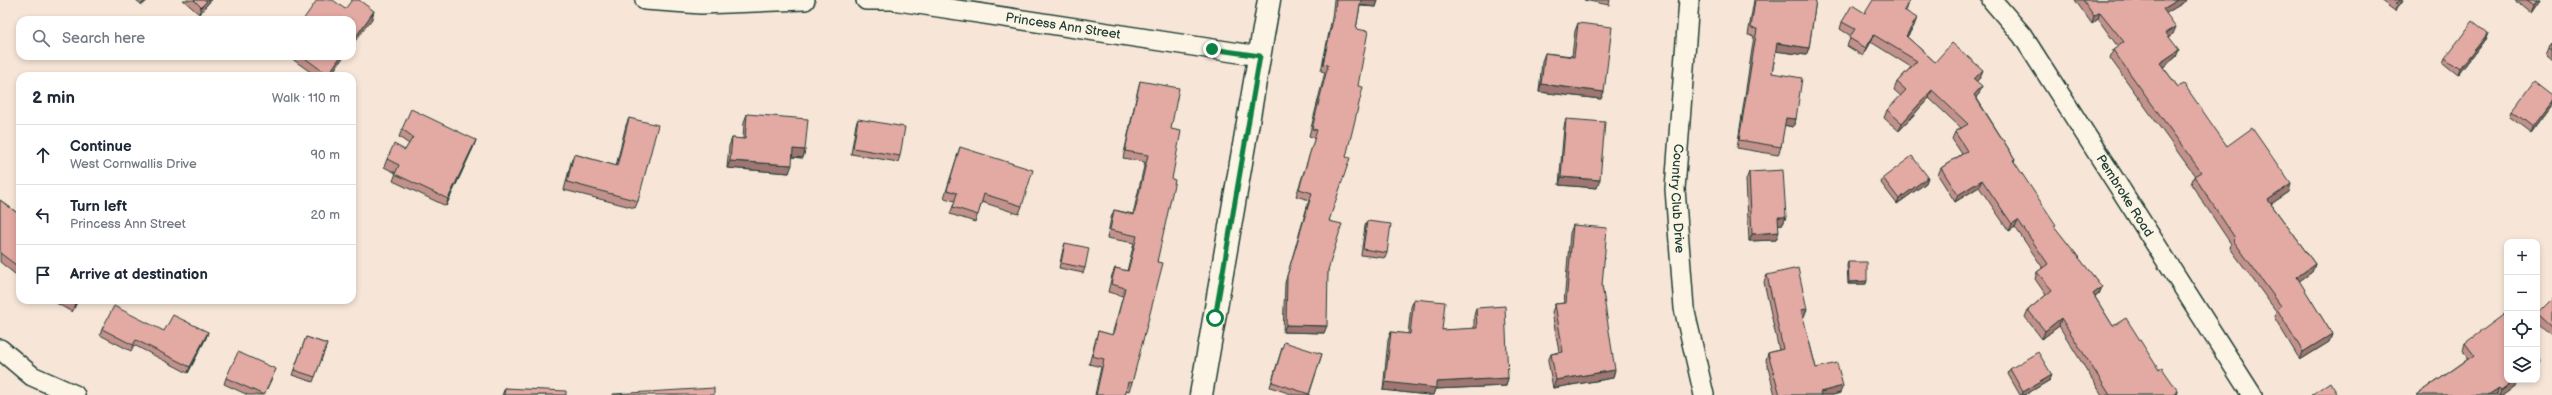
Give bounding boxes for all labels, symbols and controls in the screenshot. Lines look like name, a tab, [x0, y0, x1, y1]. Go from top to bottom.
street label: Princess Ann Street	[1004, 9, 1122, 43]
search box	[16, 16, 356, 60]
icon: search	[30, 27, 52, 49]
text: Search here	[62, 29, 145, 48]
route end	[1203, 40, 1221, 58]
text: 2 min	[32, 88, 75, 108]
text: Walk · 110 m	[272, 90, 340, 106]
text: Continue	[70, 137, 132, 156]
street label: Country Club Drive	[1667, 143, 1688, 254]
icon: ahead	[32, 144, 54, 166]
text: 90 m	[311, 147, 340, 163]
street label: Pembroke Road	[2093, 152, 2157, 240]
text: West Cornwallis Drive	[70, 156, 197, 172]
text: Turn left	[70, 197, 127, 216]
icon: left	[32, 204, 54, 226]
text: 20 m	[310, 207, 340, 223]
text: Princess Ann Street	[70, 216, 186, 232]
map controls	[2504, 239, 2540, 383]
button: +	[2504, 239, 2540, 275]
icon: arrive	[32, 264, 54, 286]
text: Arrive at destination	[70, 265, 208, 284]
button: −	[2504, 275, 2540, 311]
route start	[1206, 309, 1224, 327]
button: locate	[2504, 311, 2540, 347]
button: layers	[2504, 347, 2540, 383]

